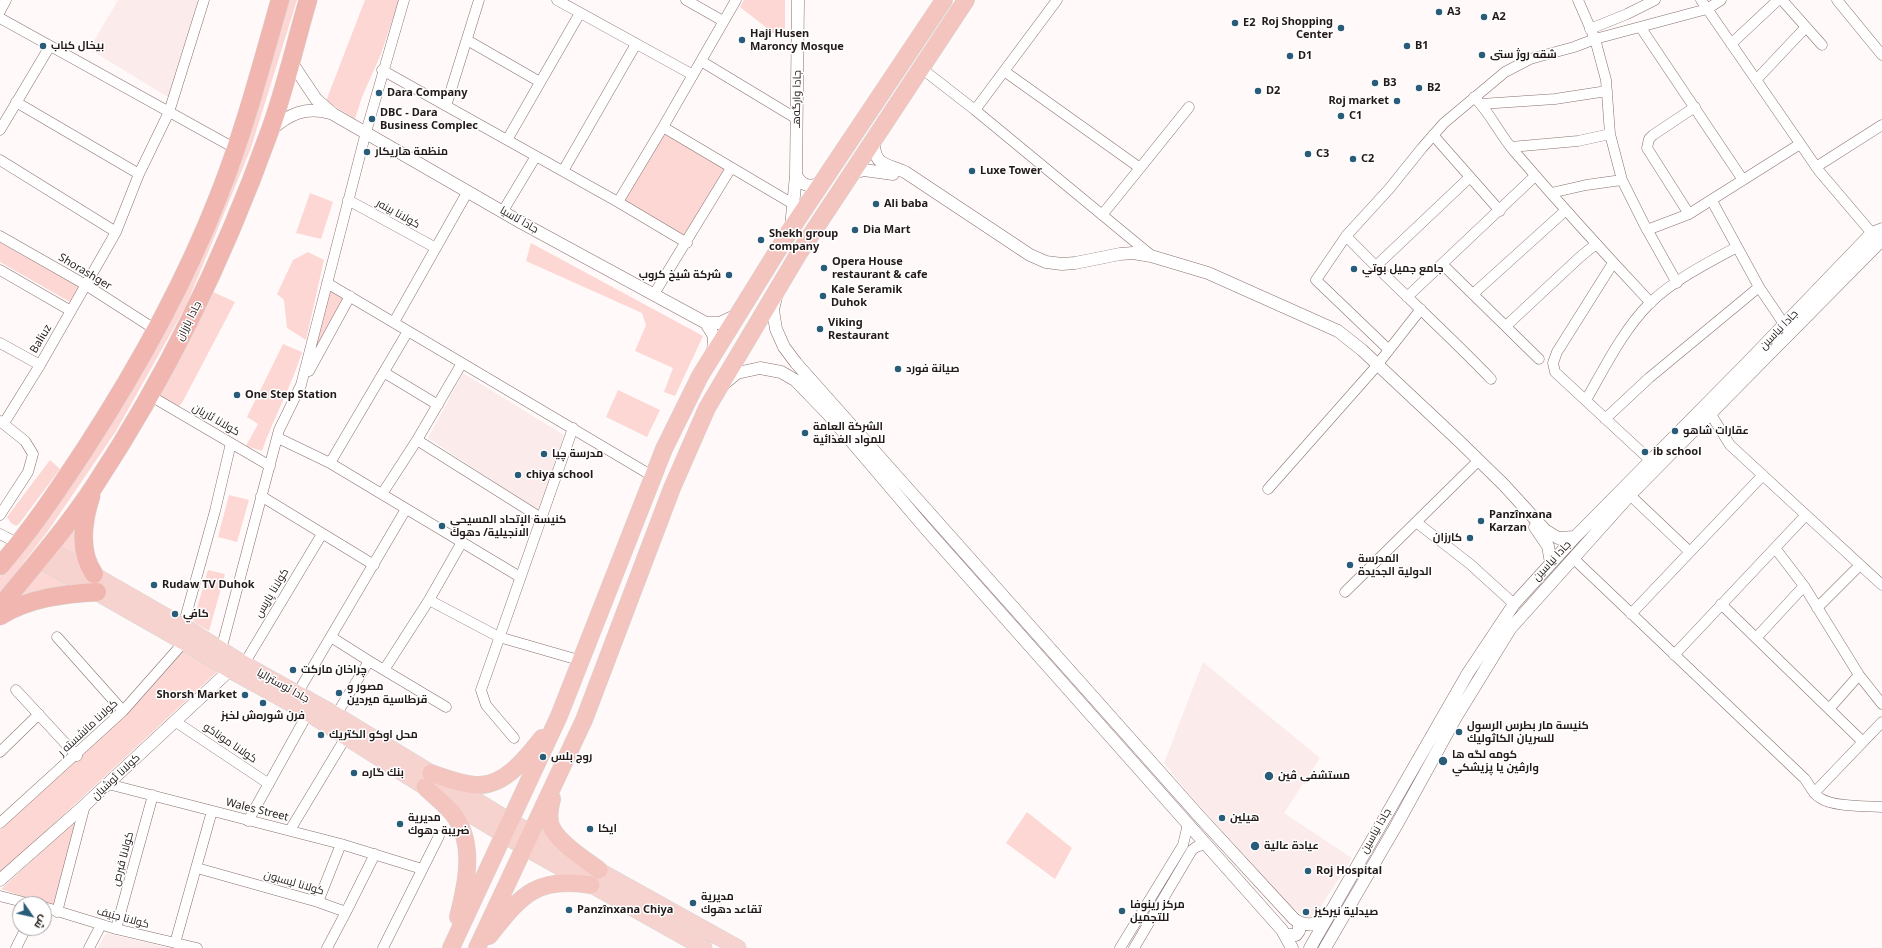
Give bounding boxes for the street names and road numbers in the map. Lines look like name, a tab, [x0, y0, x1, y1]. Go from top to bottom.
street label: جادا وارگه‌هـ	[790, 70, 804, 128]
street label: كولانا بینه‌ر	[374, 197, 422, 231]
street label: جادا ئاسيا	[497, 204, 541, 236]
street label: Shorashger	[56, 251, 114, 293]
street label: جادا بارزان	[173, 299, 205, 343]
street label: جادا نیاسین	[1757, 307, 1801, 353]
street label: Baliuz	[27, 322, 55, 356]
street label: كولانا ئاريان	[190, 401, 242, 439]
street label: جادا نیاسین	[1530, 538, 1574, 584]
street label: كولانا پاریس	[252, 566, 292, 620]
street label: جادا ئوسترالیا	[254, 666, 312, 706]
street label: كولانا مانشسته ر	[55, 697, 121, 759]
street label: كولانا موناكو	[201, 720, 259, 766]
street label: كولانا ئوشيان	[89, 751, 143, 803]
street label: Wales Street	[224, 796, 290, 824]
street label: جادا نیاسین	[1358, 806, 1394, 856]
street label: كولانا قبرص	[109, 830, 137, 888]
street label: كولانا ليسبون	[262, 868, 326, 898]
street label: كولانا جنيف	[95, 905, 151, 931]

